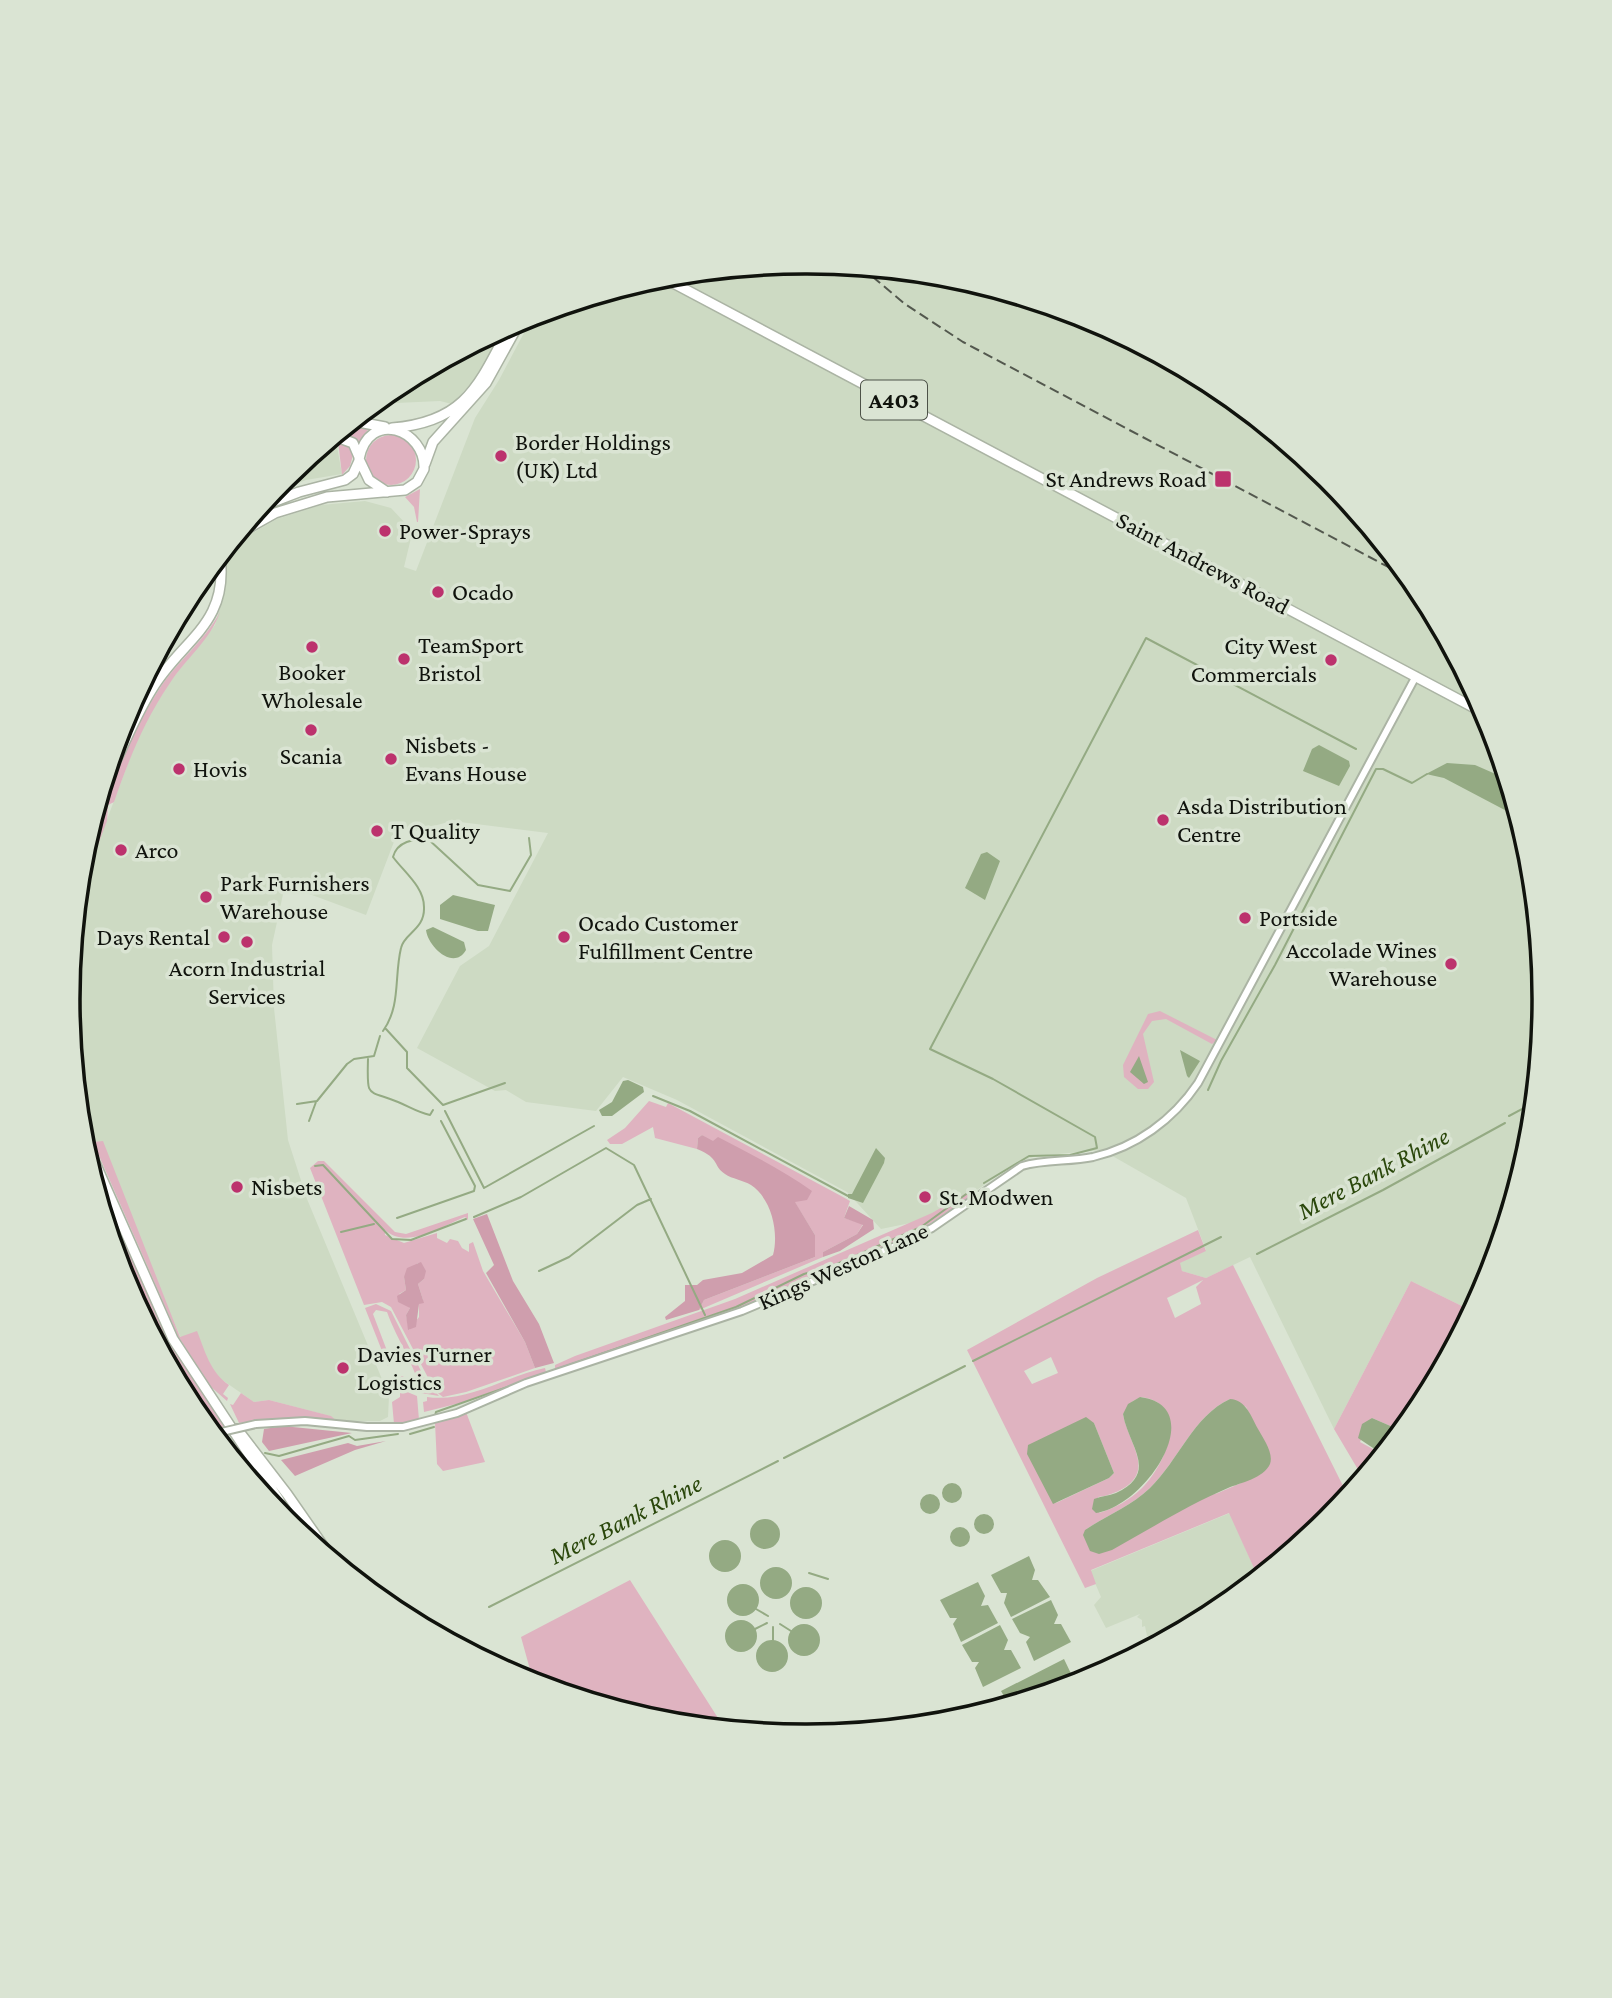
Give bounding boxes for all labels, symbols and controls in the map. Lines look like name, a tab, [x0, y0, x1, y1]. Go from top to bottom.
road number: A403	[861, 380, 927, 420]
place label: Border Holdings (UK) Ltd	[515, 428, 671, 484]
marker: Border Holdings (UK) Ltd	[493, 448, 509, 464]
place label: St Andrews Road	[1046, 465, 1207, 492]
marker: St Andrews Road	[1213, 469, 1233, 489]
street label: Saint Andrews Road	[1112, 506, 1295, 620]
place label: Power-Sprays	[399, 517, 531, 544]
marker: Power-Sprays	[377, 523, 393, 539]
place label: Ocado	[452, 578, 514, 605]
marker: Ocado	[430, 584, 446, 600]
place label: TeamSport Bristol	[418, 631, 524, 686]
place label: City West Commercials	[1191, 632, 1318, 687]
marker: Booker Wholesale	[304, 639, 320, 655]
marker: TeamSport Bristol	[396, 651, 412, 667]
marker: City West Commercials	[1323, 652, 1339, 668]
place label: Booker Wholesale	[261, 658, 363, 713]
marker: Scania	[303, 722, 319, 738]
place label: Nisbets - Evans House	[405, 731, 527, 786]
place label: Scania	[280, 742, 342, 769]
marker: Nisbets - Evans House	[383, 751, 399, 767]
place label: Hovis	[193, 755, 247, 782]
marker: Hovis	[171, 761, 187, 777]
place label: Asda Distribution Centre	[1177, 792, 1347, 847]
marker: Asda Distribution Centre	[1155, 812, 1171, 828]
place label: T Quality	[391, 817, 481, 844]
marker: T Quality	[369, 823, 385, 839]
place label: Arco	[135, 836, 178, 863]
marker: Arco	[113, 842, 129, 858]
place label: Park Furnishers Warehouse	[220, 869, 370, 924]
marker: Park Furnishers Warehouse	[198, 889, 214, 905]
place label: Portside	[1259, 904, 1338, 931]
place label: Ocado Customer Fulfillment Centre	[578, 909, 753, 964]
marker: Portside	[1237, 910, 1253, 926]
place label: Days Rental	[97, 923, 210, 950]
marker: Days Rental	[216, 929, 232, 945]
marker: Ocado Customer Fulfillment Centre	[556, 929, 572, 945]
marker: Acorn Industrial Services	[239, 934, 255, 950]
place label: Accolade Wines Warehouse	[1286, 936, 1437, 991]
place label: Acorn Industrial Services	[169, 954, 325, 1009]
marker: Accolade Wines Warehouse	[1443, 956, 1459, 972]
water label: Mere Bank Rhine	[1292, 1121, 1454, 1226]
place label: Nisbets	[251, 1173, 322, 1200]
marker: Nisbets	[229, 1179, 245, 1195]
place label: St. Modwen	[939, 1183, 1054, 1210]
marker: St. Modwen	[917, 1189, 933, 1205]
street label: Kings Weston Lane	[754, 1216, 932, 1315]
place label: Davies Turner Logistics	[357, 1340, 492, 1395]
marker: Davies Turner Logistics	[335, 1360, 351, 1376]
water label: Mere Bank Rhine	[543, 1468, 707, 1571]

